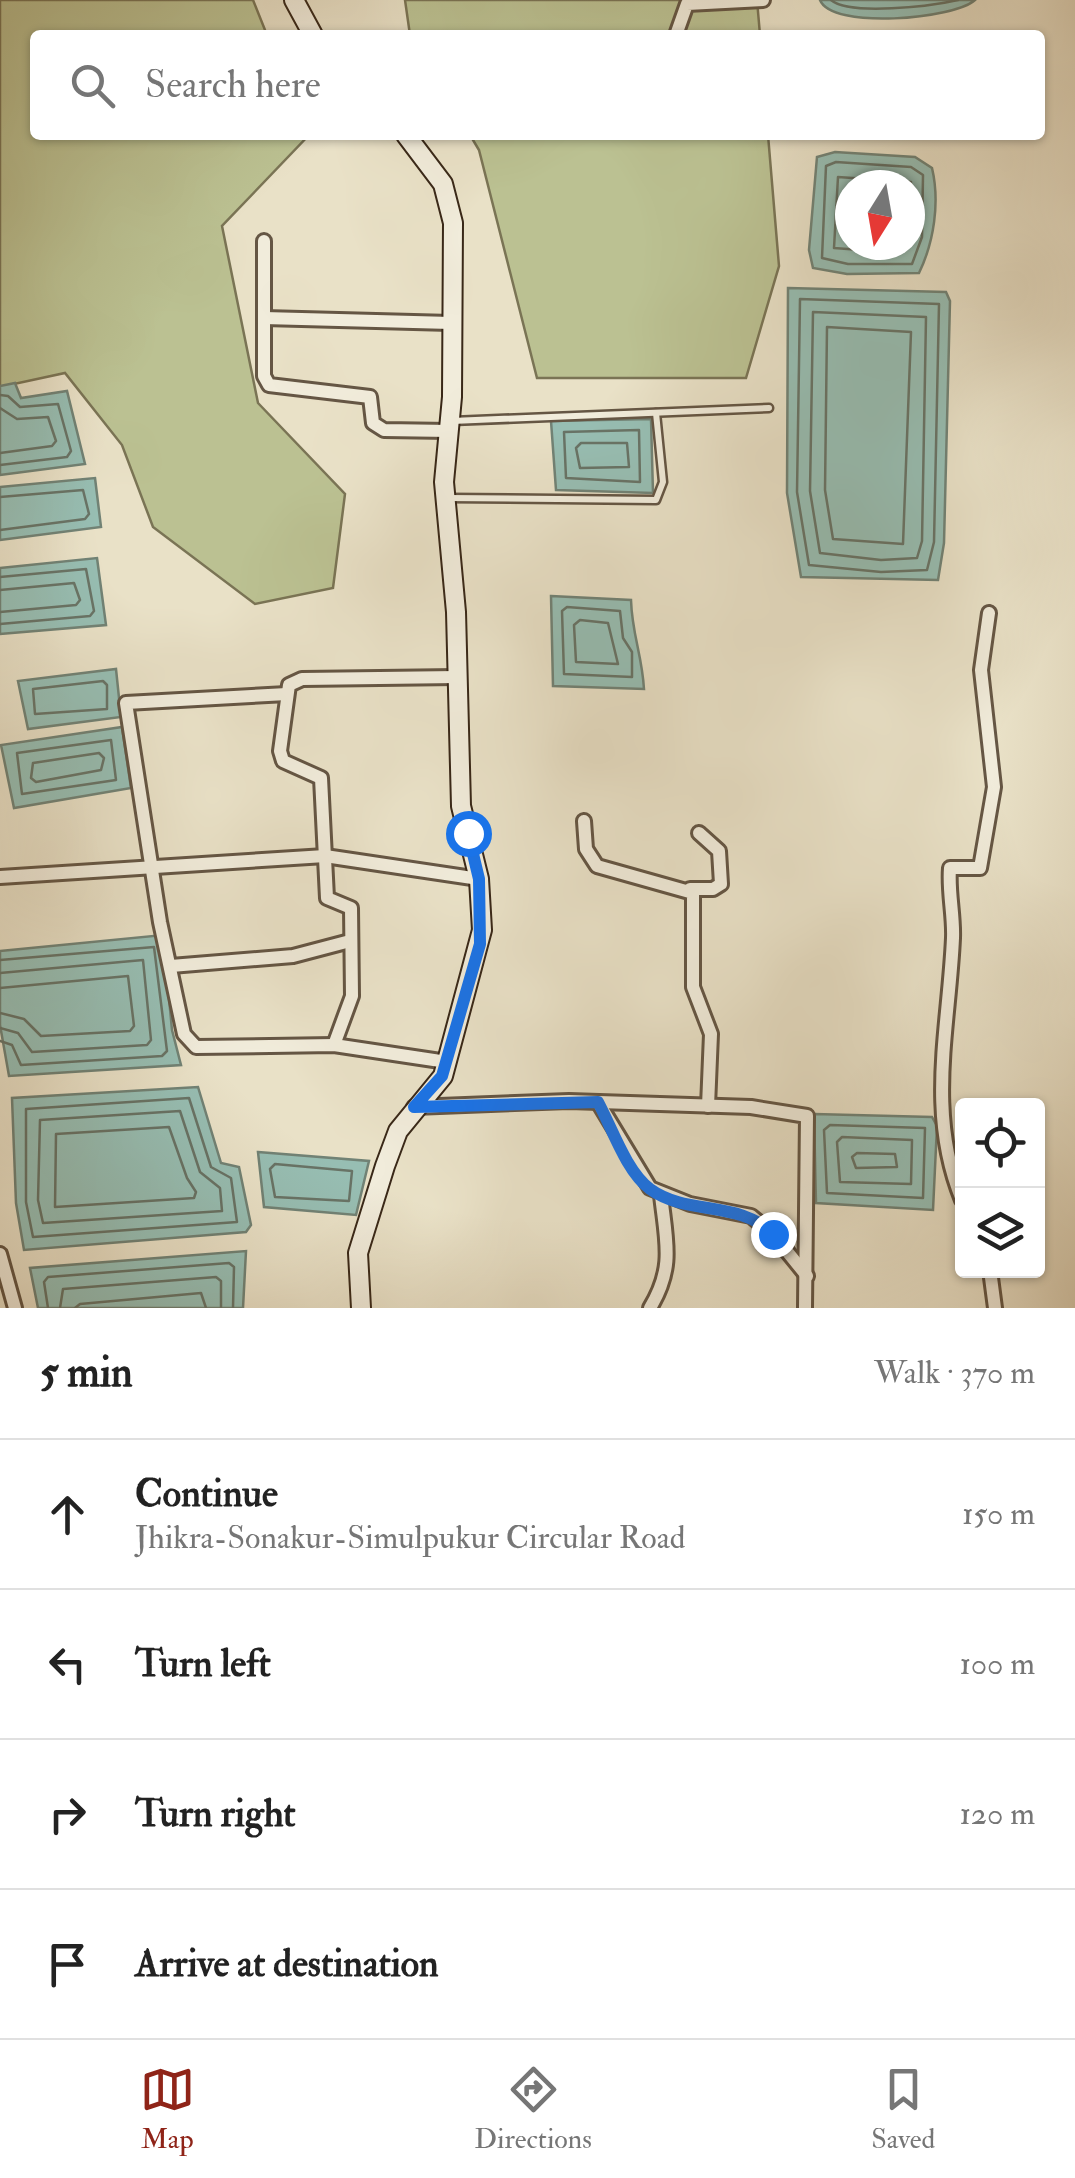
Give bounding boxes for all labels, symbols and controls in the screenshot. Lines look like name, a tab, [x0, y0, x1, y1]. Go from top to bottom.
search box	[30, 30, 1045, 140]
icon: search	[65, 58, 120, 113]
text: Search here	[145, 61, 321, 109]
north arrow	[835, 170, 925, 260]
route start	[446, 811, 492, 857]
map controls	[955, 1098, 1045, 1278]
button: locate	[955, 1098, 1045, 1188]
button: layers	[955, 1188, 1045, 1278]
route end	[751, 1212, 797, 1258]
text: 5 min	[40, 1347, 133, 1399]
text: Walk · 370 m	[874, 1353, 1035, 1393]
text: Continue	[135, 1470, 278, 1518]
icon: ahead	[40, 1487, 95, 1542]
text: 150 m	[962, 1494, 1035, 1534]
text: Jhikra-Sonakur-Simulpukur Circular Road	[135, 1518, 686, 1558]
icon: left	[40, 1637, 95, 1692]
text: Turn left	[135, 1640, 271, 1688]
text: 100 m	[959, 1644, 1035, 1684]
icon: right	[40, 1787, 95, 1842]
text: Turn right	[135, 1790, 296, 1838]
text: 120 m	[959, 1794, 1035, 1834]
icon: arrive	[40, 1937, 95, 1992]
text: Arrive at destination	[135, 1940, 439, 1988]
tab: Map	[140, 2062, 195, 2157]
tab: Directions	[474, 2062, 592, 2157]
tab: Saved	[871, 2062, 935, 2157]

